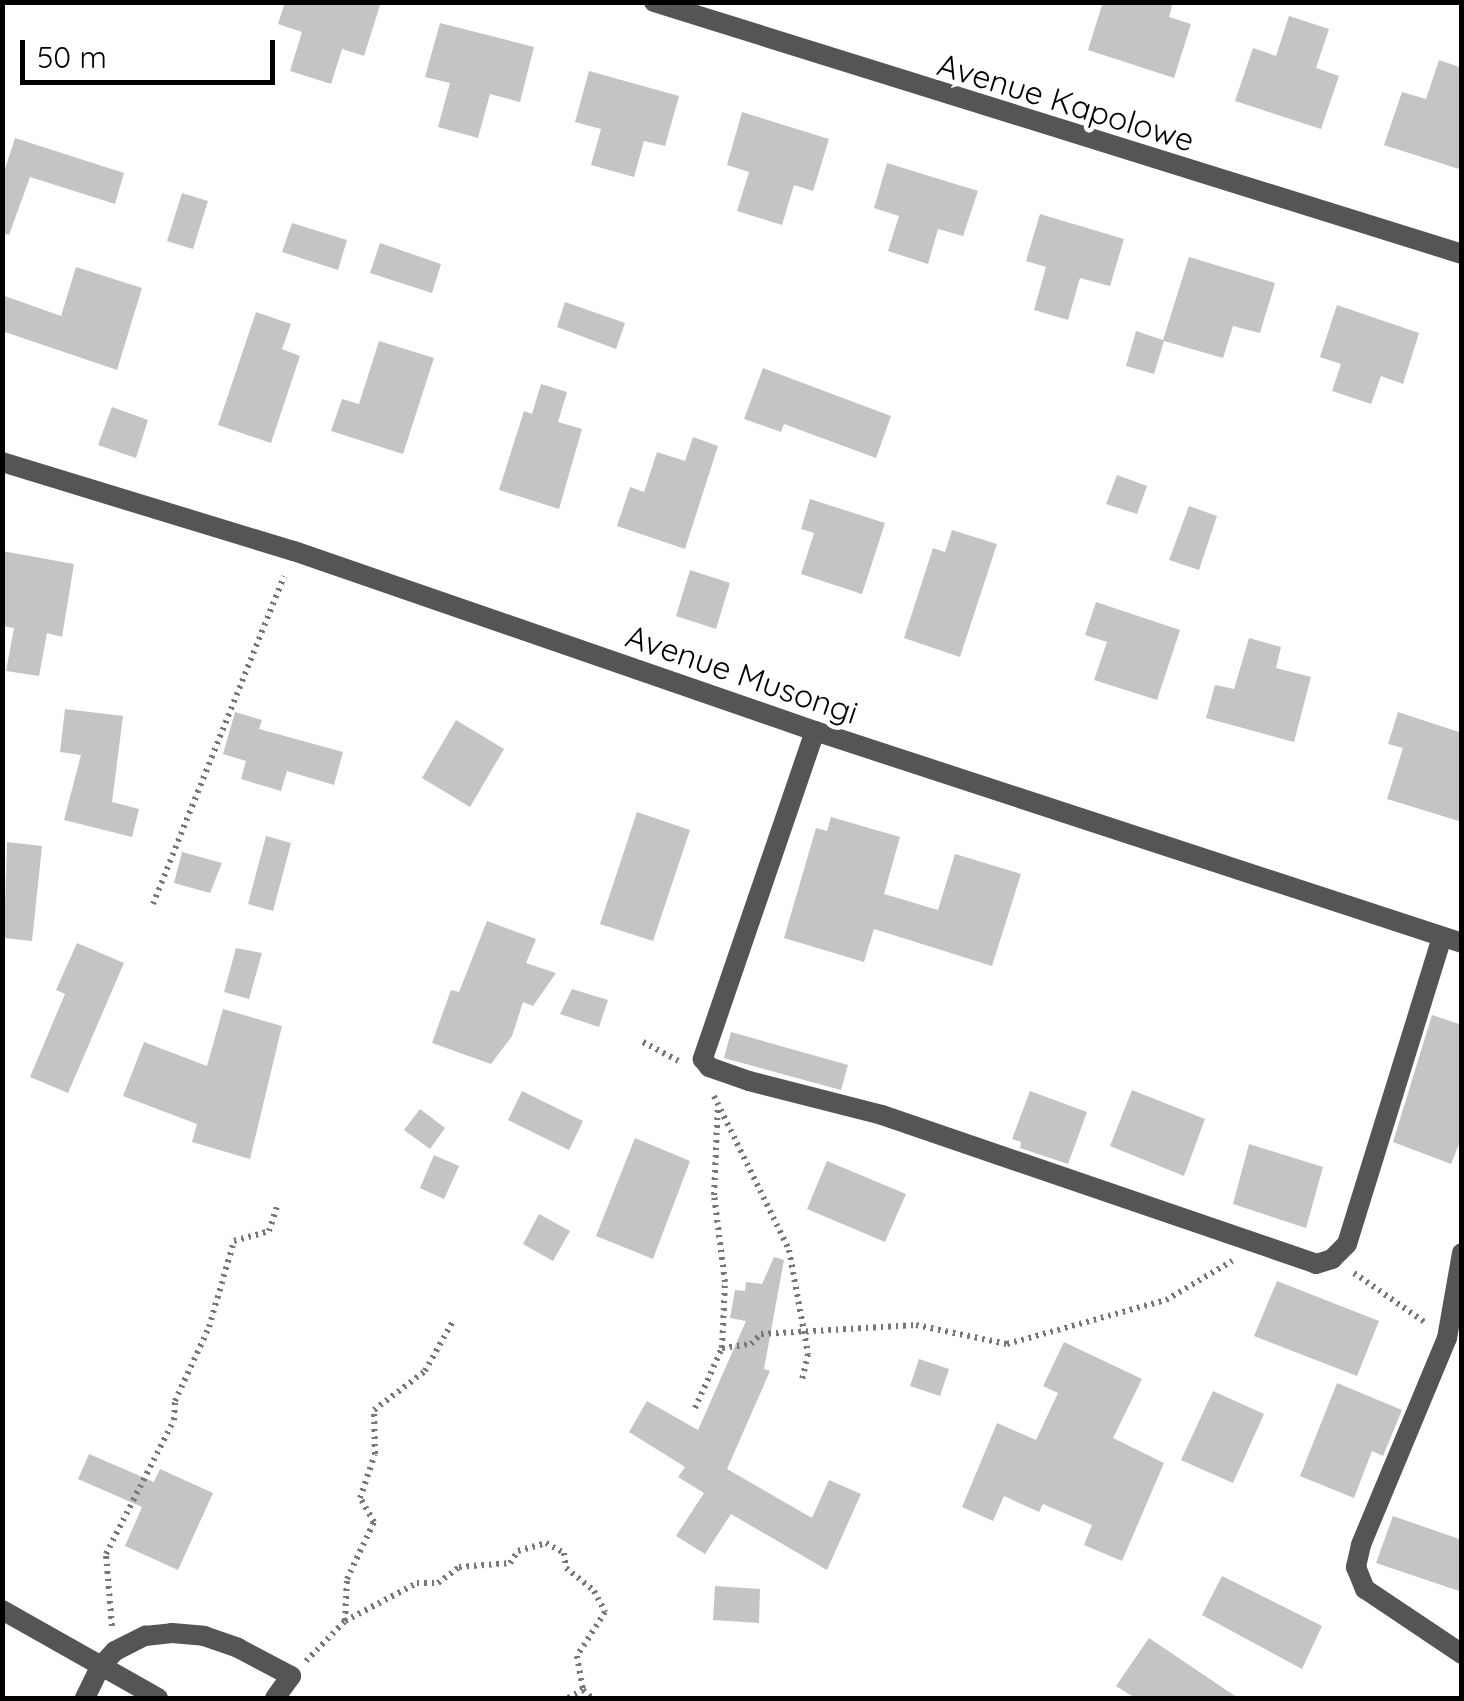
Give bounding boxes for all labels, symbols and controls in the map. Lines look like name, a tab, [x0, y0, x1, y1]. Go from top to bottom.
scale bar	[25, 20, 280, 82]
text: 50 m	[37, 38, 107, 76]
street label: Avenue Kapolowe	[933, 45, 1199, 159]
street label: Avenue Musongi	[621, 616, 863, 732]

